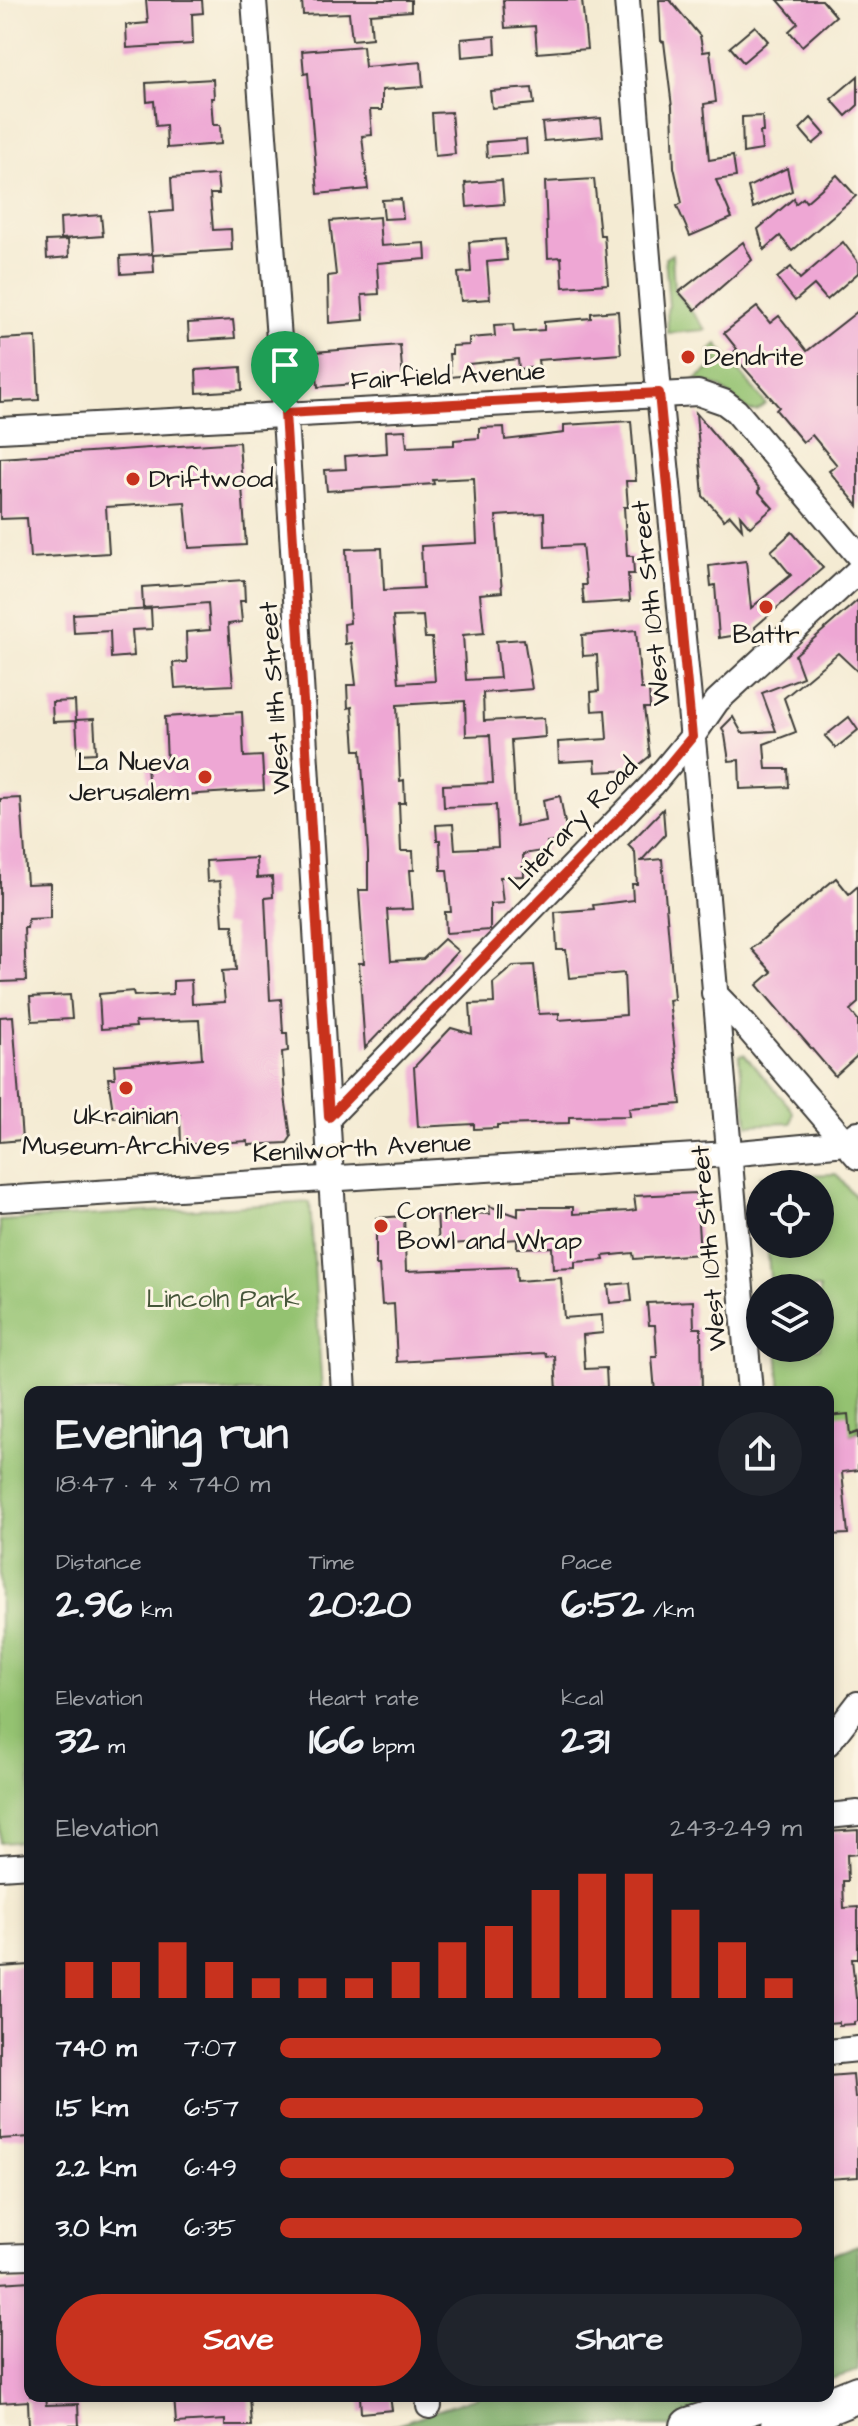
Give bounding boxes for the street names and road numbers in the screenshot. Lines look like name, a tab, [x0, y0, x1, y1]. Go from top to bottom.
street label: Fairfield Avenue	[350, 353, 546, 399]
street label: West 10th Street	[622, 498, 680, 707]
street label: West 11th Street	[250, 600, 300, 796]
street label: Literary Road	[500, 749, 647, 900]
street label: Kenilworth Avenue	[252, 1124, 472, 1172]
street label: West 10th Street	[682, 1143, 736, 1352]

